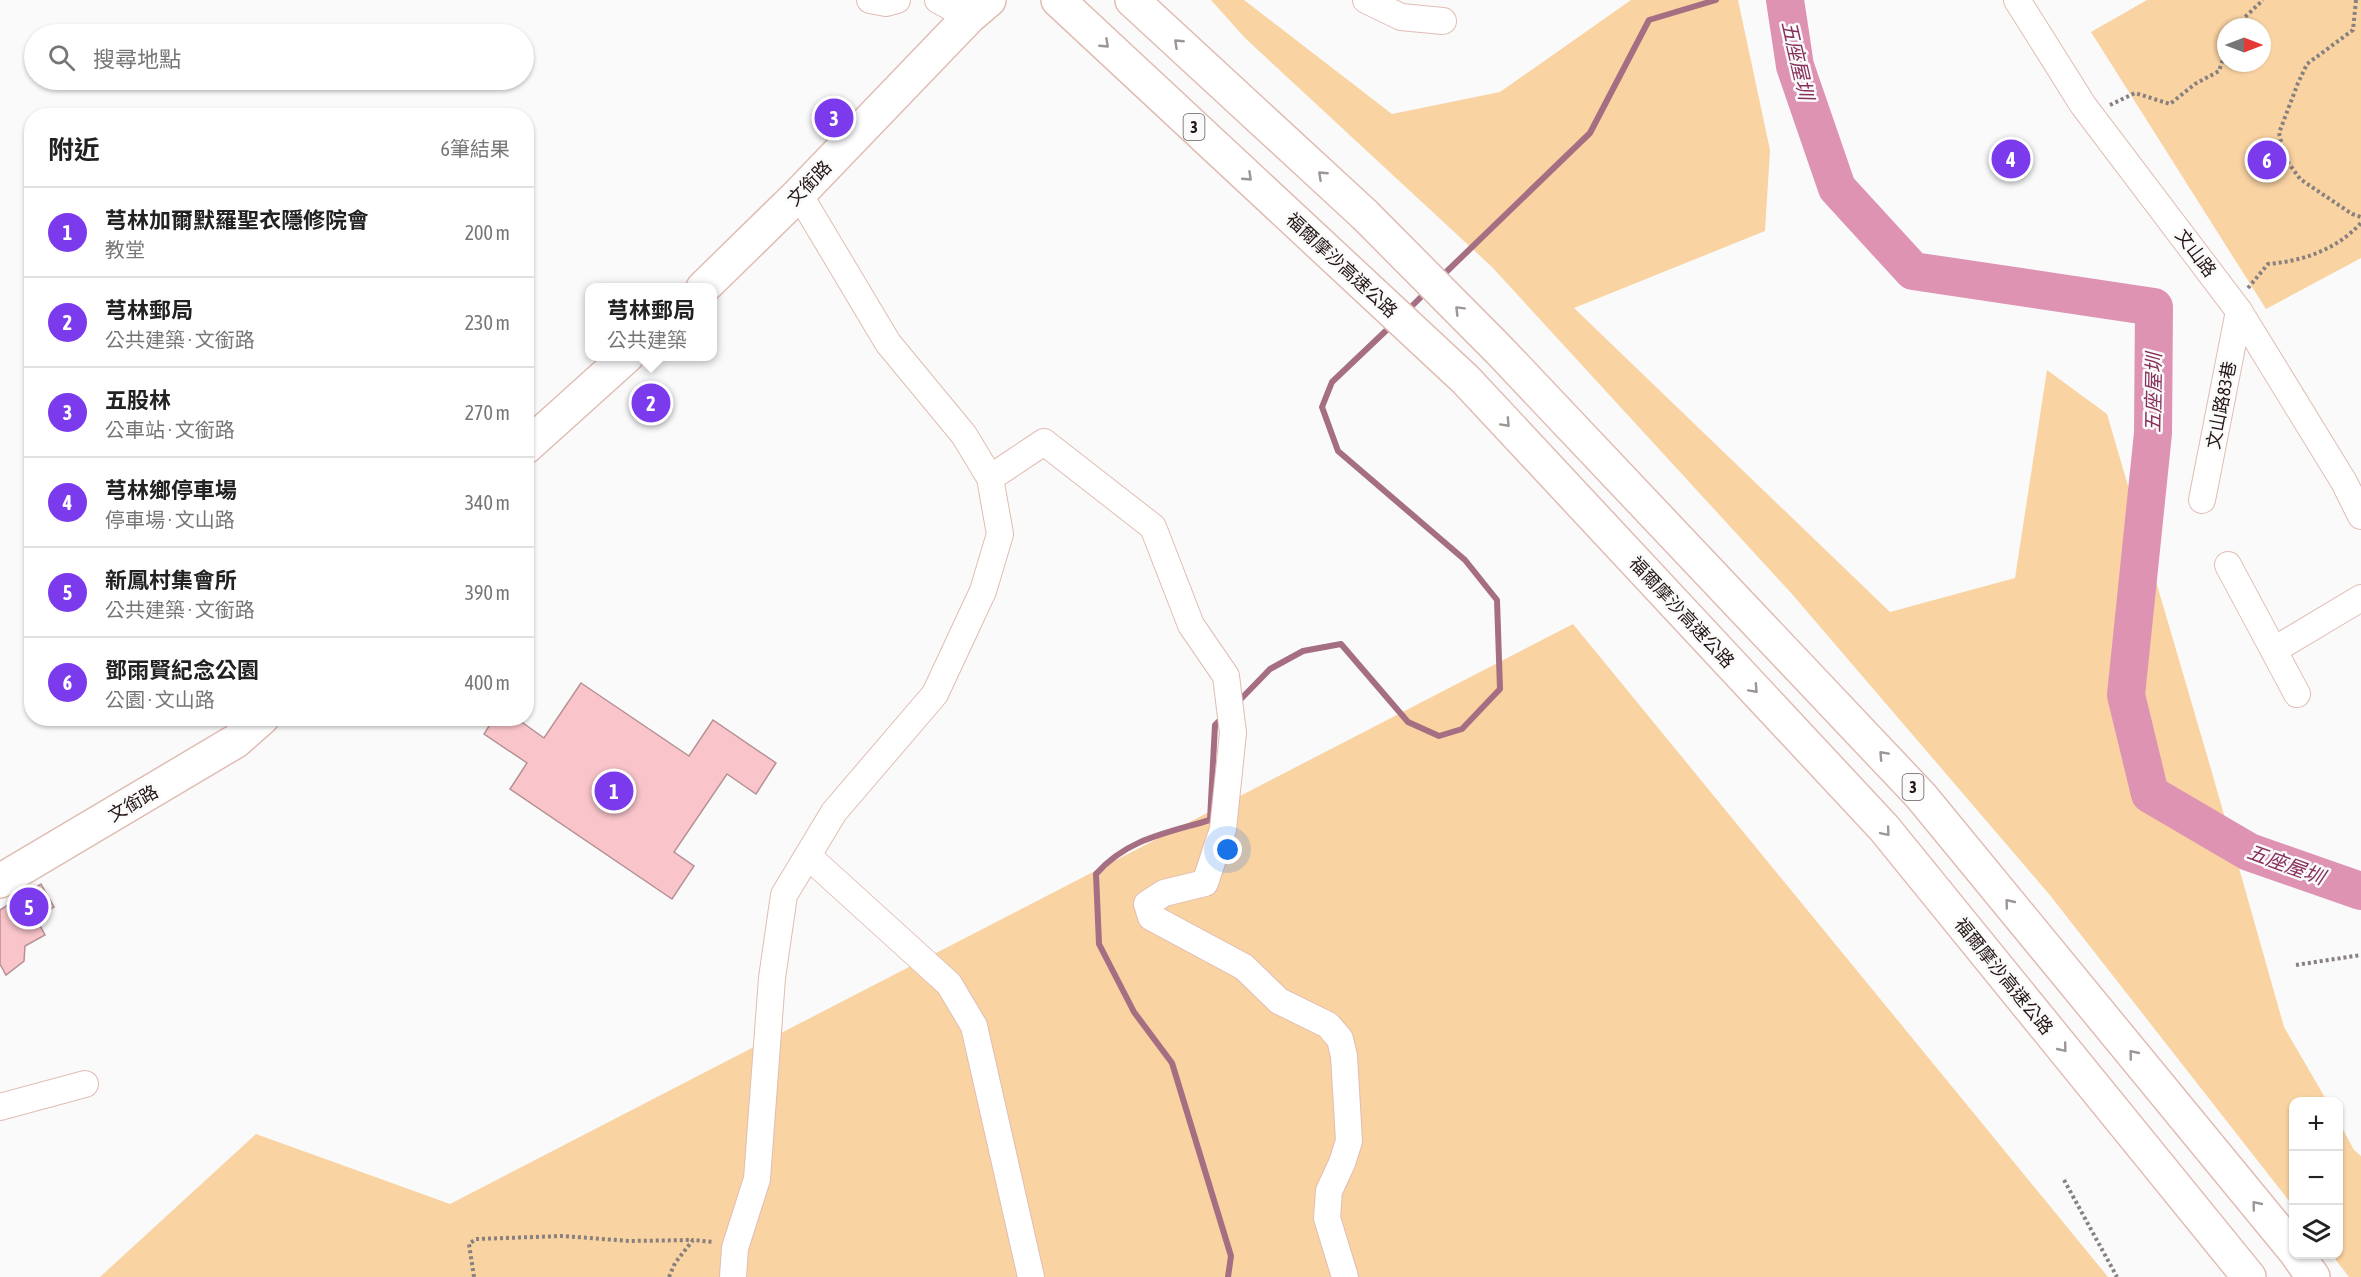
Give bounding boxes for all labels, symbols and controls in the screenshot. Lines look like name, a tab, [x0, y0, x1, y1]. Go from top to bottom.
water label: 五座屋圳	[1778, 18, 1819, 104]
north arrow	[2217, 18, 2271, 72]
search box	[24, 24, 534, 90]
one-way arrow	[1098, 37, 1109, 48]
one-way arrow	[1174, 39, 1185, 50]
icon: search	[45, 41, 78, 74]
text: 搜尋地點	[93, 46, 181, 72]
pin: 3	[814, 96, 854, 140]
road number: 3	[1184, 114, 1204, 140]
text: 附近	[48, 135, 100, 165]
pin: 4	[1992, 136, 2030, 182]
text: 6筆結果	[441, 137, 510, 160]
pin: 6	[2248, 138, 2286, 182]
street label: 文銜路	[783, 156, 835, 210]
one-way arrow	[1241, 170, 1251, 181]
one-way arrow	[1318, 171, 1328, 182]
text: 芎林加爾默羅聖衣隱修院會	[105, 207, 369, 233]
street label: 福爾摩沙高速公路	[1282, 208, 1402, 322]
text: 1	[63, 221, 72, 244]
text: 200 m	[465, 221, 510, 244]
street label: 文山路	[2171, 225, 2221, 281]
text: 教堂	[105, 238, 145, 261]
popup	[585, 283, 717, 361]
text: 芎林郵局	[105, 297, 193, 323]
text: 芎林郵局	[607, 297, 695, 323]
one-way arrow	[1455, 306, 1466, 317]
text: 2	[63, 311, 72, 334]
text: 230 m	[465, 311, 510, 334]
text: 公共建築 · 文銜路	[105, 328, 255, 351]
text: 公共建築	[607, 328, 687, 351]
water label: 五座屋圳	[2141, 350, 2165, 433]
street label: 文山路83巷	[2202, 359, 2240, 451]
pin: 2	[632, 380, 670, 426]
text: 五股林	[105, 387, 171, 413]
text: 3	[63, 401, 72, 424]
text: 270 m	[465, 401, 510, 424]
one-way arrow	[1499, 416, 1510, 427]
text: 公車站 · 文銜路	[105, 418, 235, 441]
text: 芎林鄉停車場	[105, 477, 237, 503]
text: 4	[63, 491, 72, 514]
text: 340 m	[465, 491, 510, 514]
text: 停車場 · 文山路	[105, 508, 235, 531]
street label: 福爾摩沙高速公路	[1625, 552, 1739, 672]
text: 新鳳村集會所	[105, 567, 237, 593]
text: 5	[63, 581, 72, 604]
text: 390 m	[465, 581, 510, 604]
text: 公共建築 · 文銜路	[105, 598, 255, 621]
text: 鄧雨賢紀念公園	[105, 657, 259, 683]
text: 6	[63, 671, 72, 694]
text: 400 m	[465, 671, 510, 694]
one-way arrow	[1747, 682, 1758, 692]
text: 公園 · 文山路	[105, 688, 215, 711]
one-way arrow	[1879, 752, 1890, 763]
pin: 1	[594, 768, 634, 814]
road number: 3	[1902, 774, 1924, 800]
street label: 文銜路	[104, 780, 162, 826]
one-way arrow	[1879, 825, 1890, 836]
your location	[1213, 835, 1242, 864]
water label: 五座屋圳	[2244, 840, 2330, 890]
pin: 5	[9, 884, 48, 930]
one-way arrow	[2006, 899, 2017, 910]
street label: 福爾摩沙高速公路	[1951, 913, 2057, 1039]
one-way arrow	[2055, 1041, 2066, 1052]
one-way arrow	[2129, 1050, 2140, 1061]
map controls	[2289, 1097, 2343, 1259]
button: +	[2289, 1097, 2343, 1151]
button: −	[2289, 1151, 2343, 1205]
one-way arrow	[2253, 1201, 2264, 1212]
button: layers	[2289, 1205, 2343, 1259]

